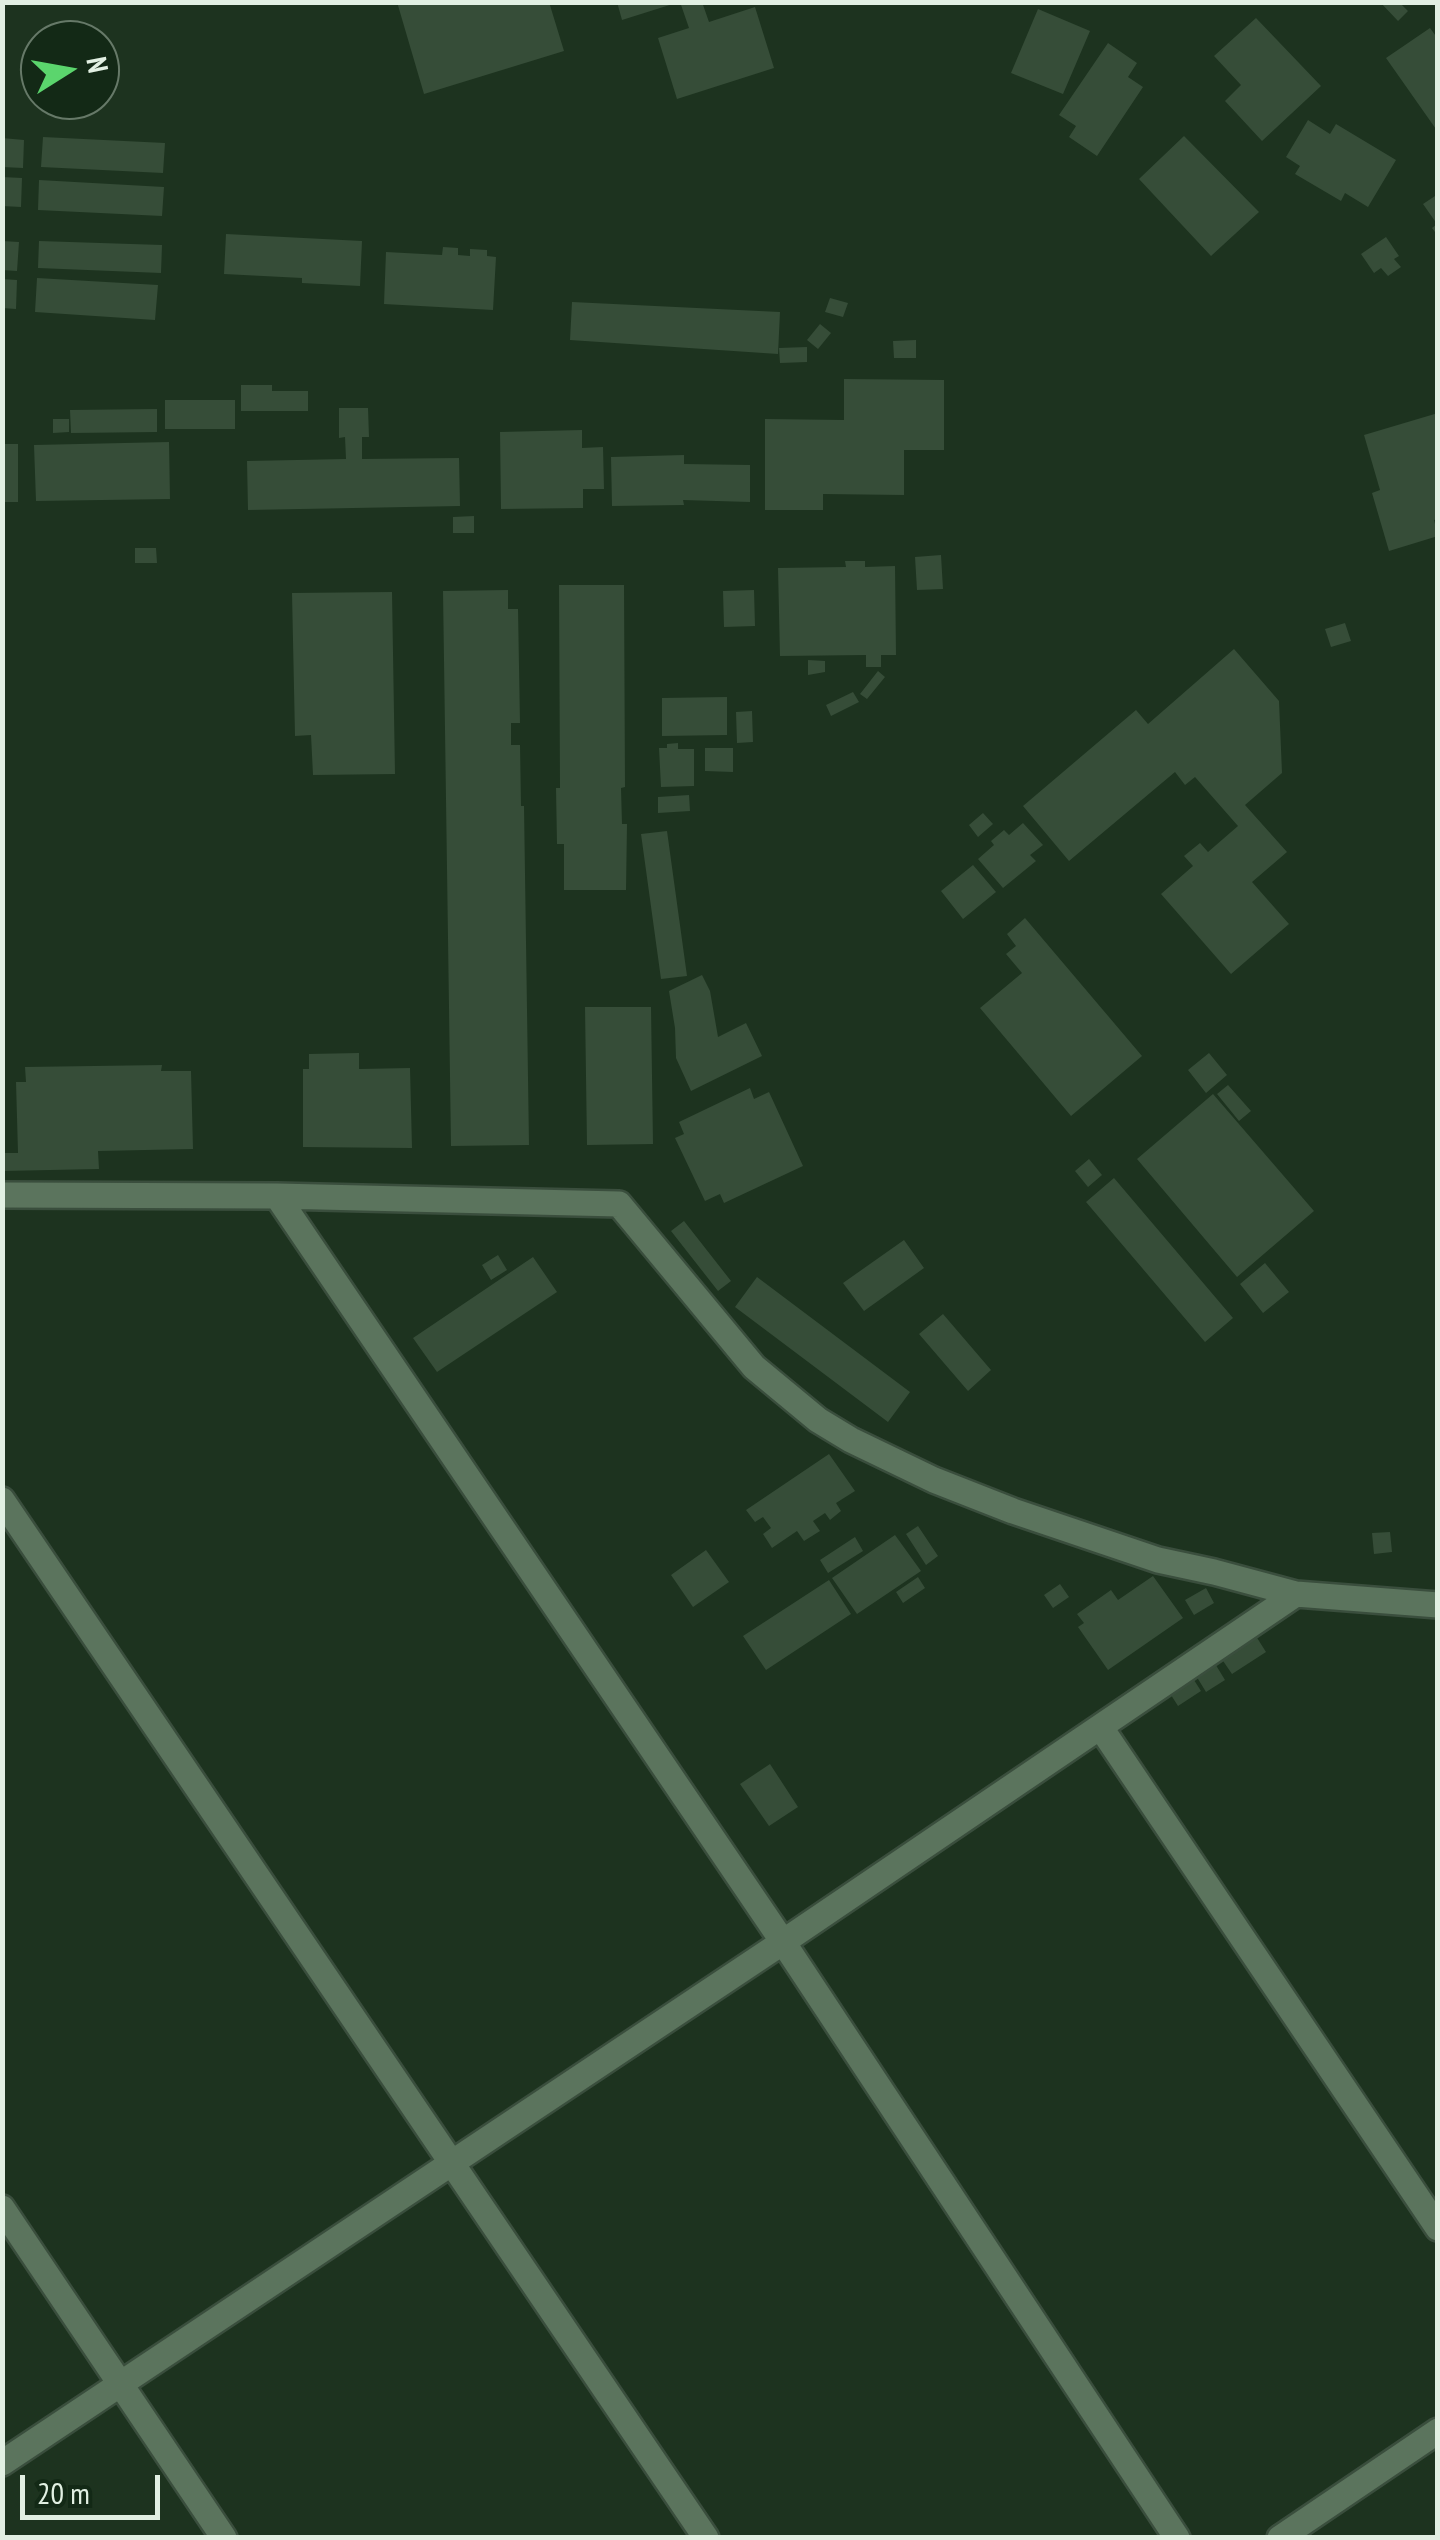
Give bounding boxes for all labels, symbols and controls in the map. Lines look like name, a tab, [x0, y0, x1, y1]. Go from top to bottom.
north arrow	[20, 20, 120, 120]
text: N	[78, 54, 118, 76]
scale bar	[25, 2455, 165, 2517]
text: 20 m	[37, 2473, 90, 2512]

